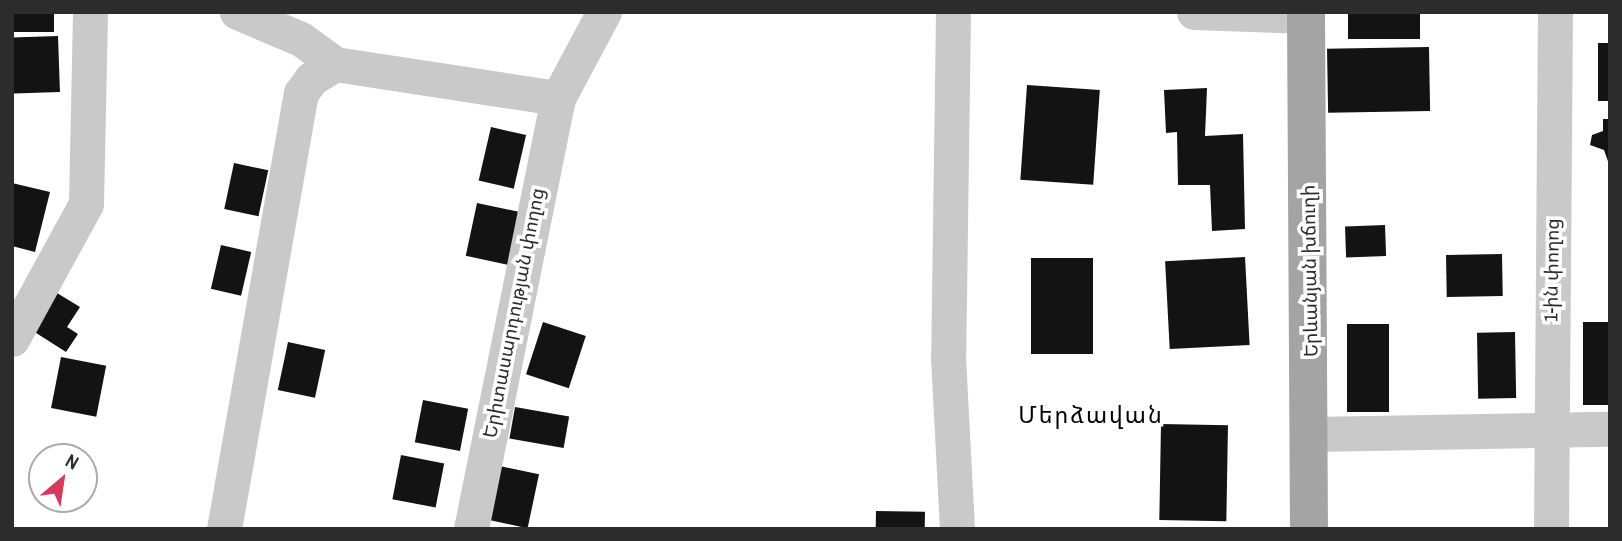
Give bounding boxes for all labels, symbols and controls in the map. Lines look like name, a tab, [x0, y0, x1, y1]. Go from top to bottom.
street label: Երևանյան խճուղի	[1297, 185, 1323, 357]
street label: Երիտասարդության փողոց	[479, 186, 549, 440]
street label: 1-ին փողոց	[1540, 218, 1564, 322]
district label: Մերձավան	[1019, 401, 1163, 429]
north arrow	[28, 443, 98, 513]
text: N	[61, 447, 83, 475]

